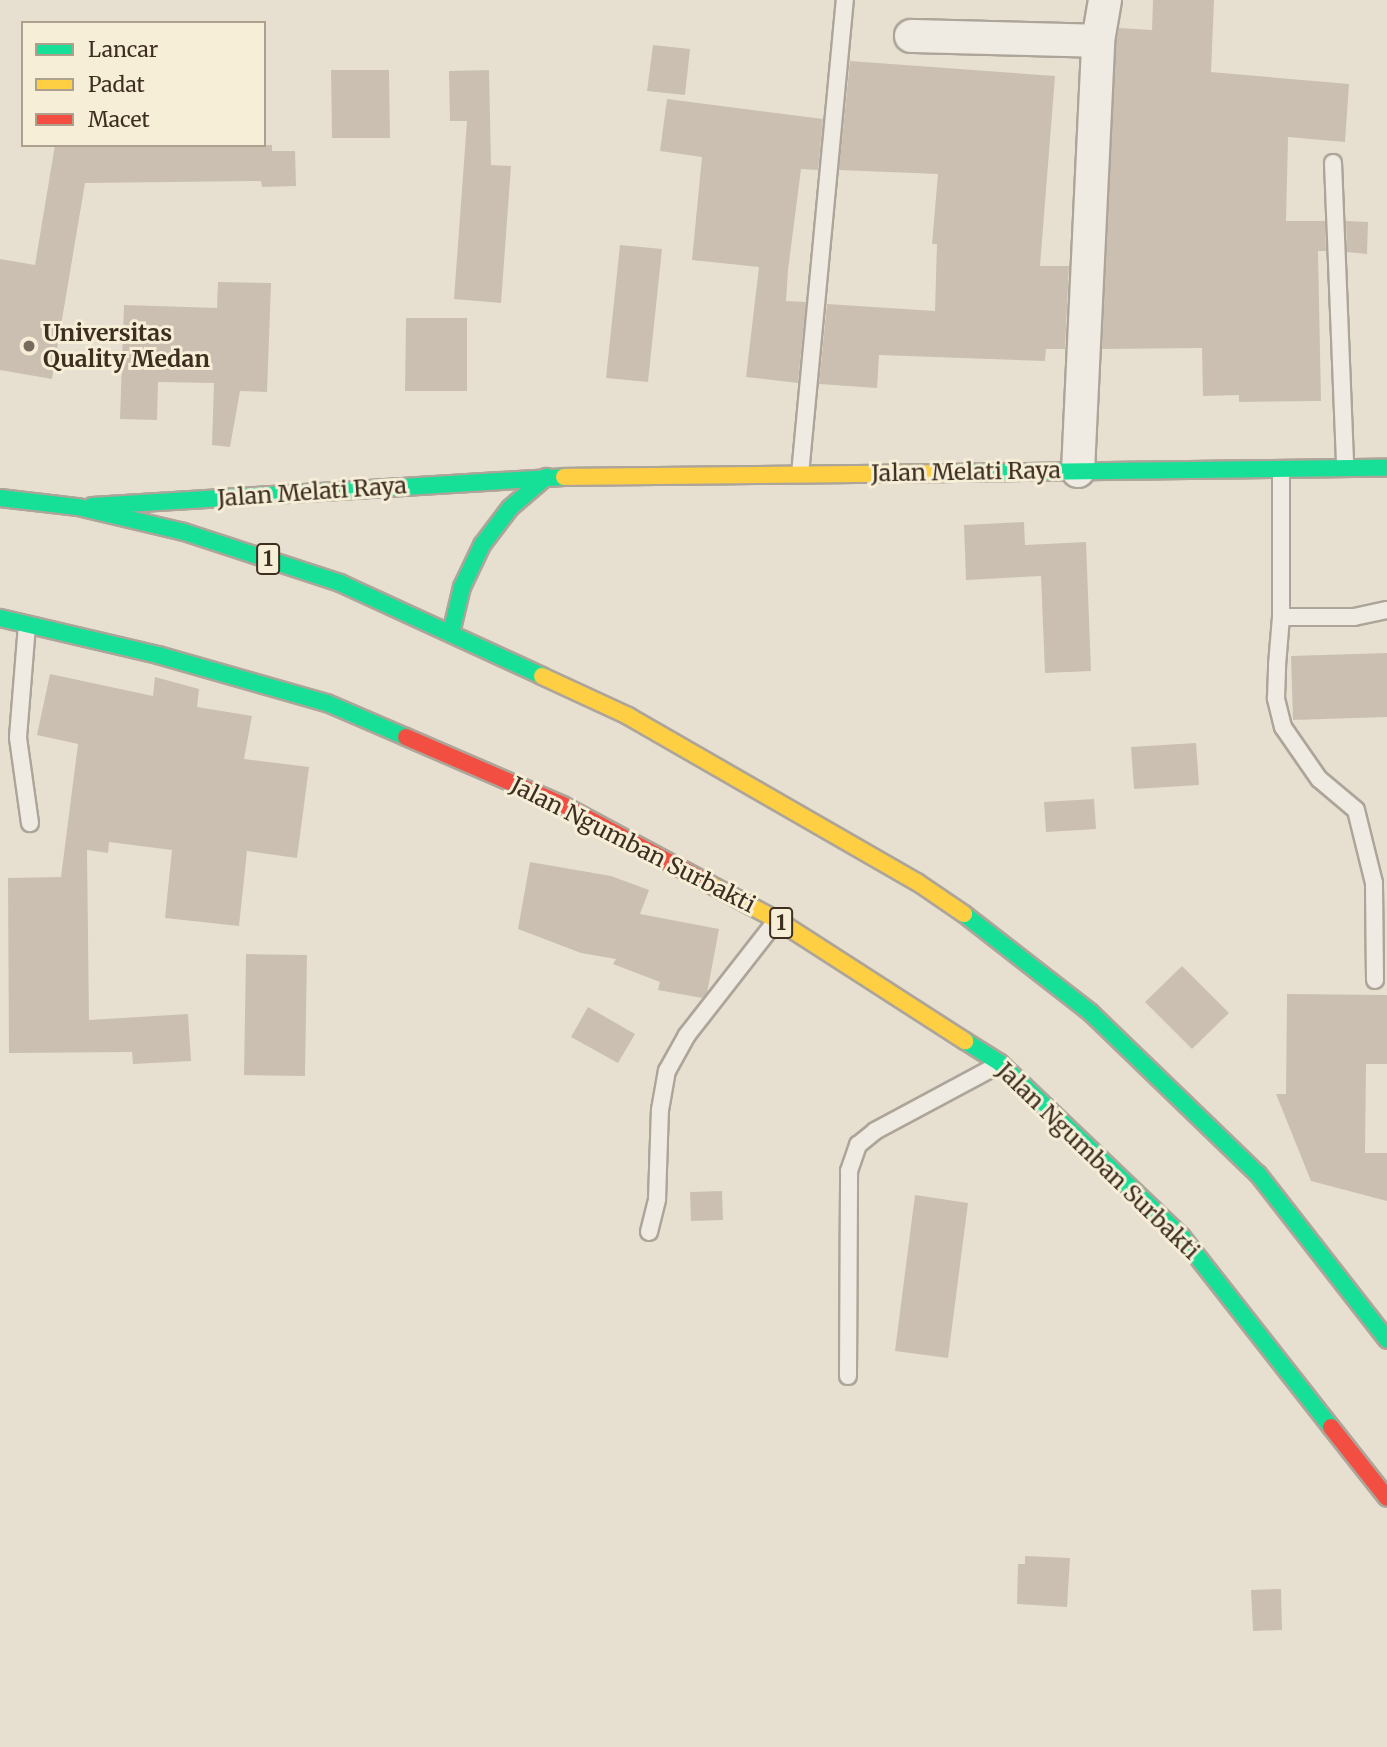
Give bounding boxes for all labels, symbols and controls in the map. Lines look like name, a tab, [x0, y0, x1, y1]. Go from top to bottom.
legend	[21, 21, 266, 147]
text: Lancar	[88, 36, 158, 63]
text: Padat	[88, 71, 145, 98]
text: Macet	[88, 106, 150, 133]
place label: Universitas Quality Medan	[43, 319, 210, 373]
marker: Universitas Quality Medan	[21, 338, 37, 354]
street label: Jalan Melati Raya	[871, 457, 1061, 487]
street label: Jalan Melati Raya	[216, 472, 408, 512]
road number: 1	[256, 542, 280, 576]
street label: Jalan Ngumban Surbakti	[506, 771, 760, 919]
road number: 1	[769, 906, 793, 940]
street label: Jalan Ngumban Surbakti	[991, 1057, 1205, 1265]

